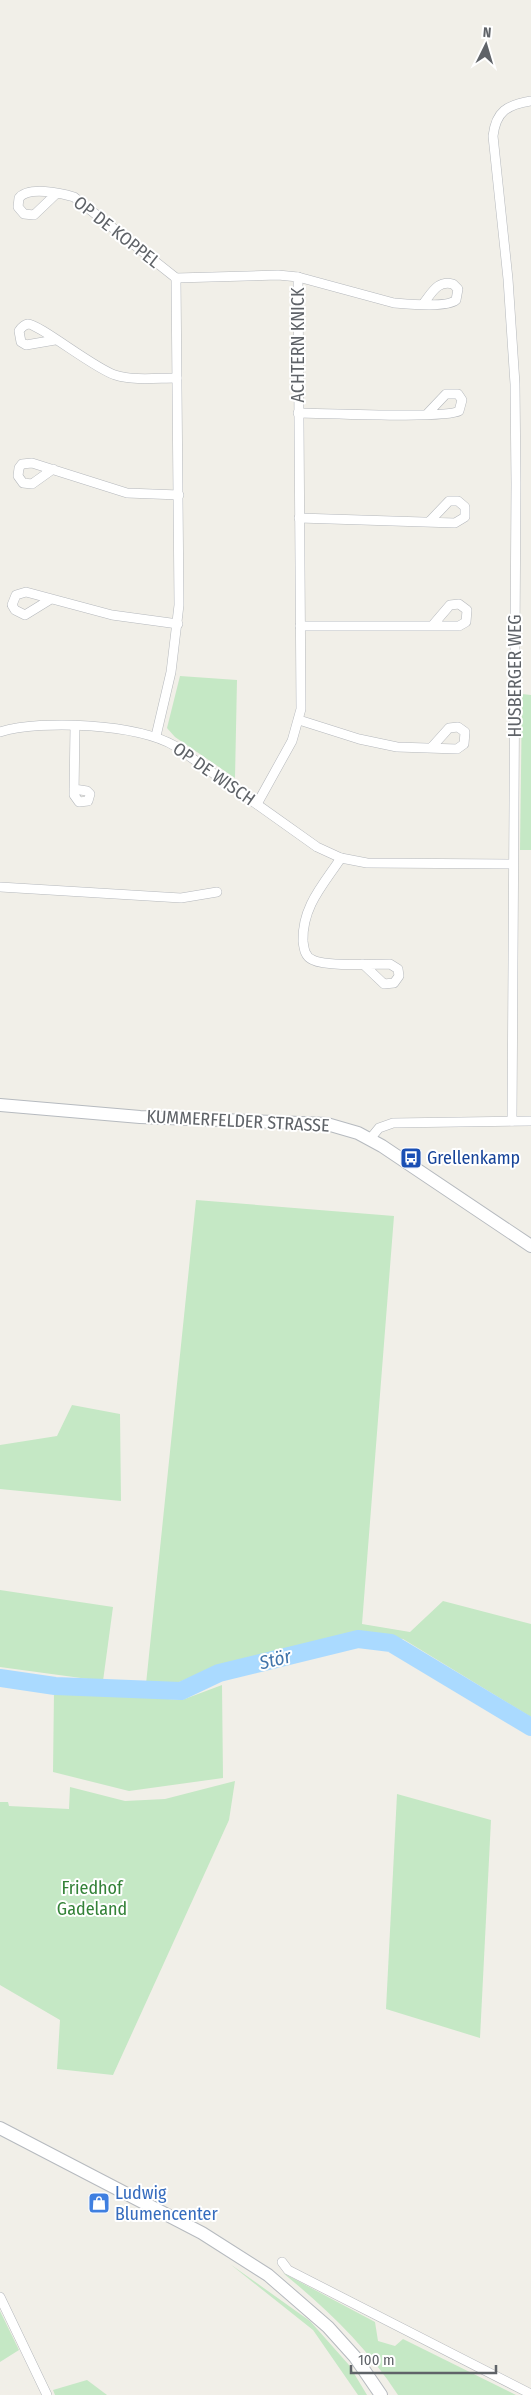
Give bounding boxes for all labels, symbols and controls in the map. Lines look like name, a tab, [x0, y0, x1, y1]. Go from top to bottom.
north arrow	[461, 20, 511, 70]
text: N	[482, 24, 492, 41]
street label: OP DE KOPPEL	[69, 191, 165, 273]
street label: ACHTERN KNICK	[287, 287, 309, 402]
street label: HUSBERGER WEG	[504, 614, 526, 738]
street label: OP DE WISCH	[169, 738, 259, 810]
street label: KUMMERFELDER STRASSE	[146, 1105, 330, 1137]
bus stop icon: Grellenkamp	[399, 1146, 423, 1170]
place label: Grellenkamp	[427, 1147, 520, 1169]
water label: Stör	[256, 1644, 295, 1675]
park label: Friedhof Gadeland	[57, 1877, 127, 1920]
place label: Ludwig Blumencenter	[115, 2182, 218, 2225]
shop icon: Ludwig Blumencenter	[87, 2191, 111, 2215]
scale bar	[351, 2342, 496, 2374]
text: 100 m	[358, 2351, 395, 2369]

